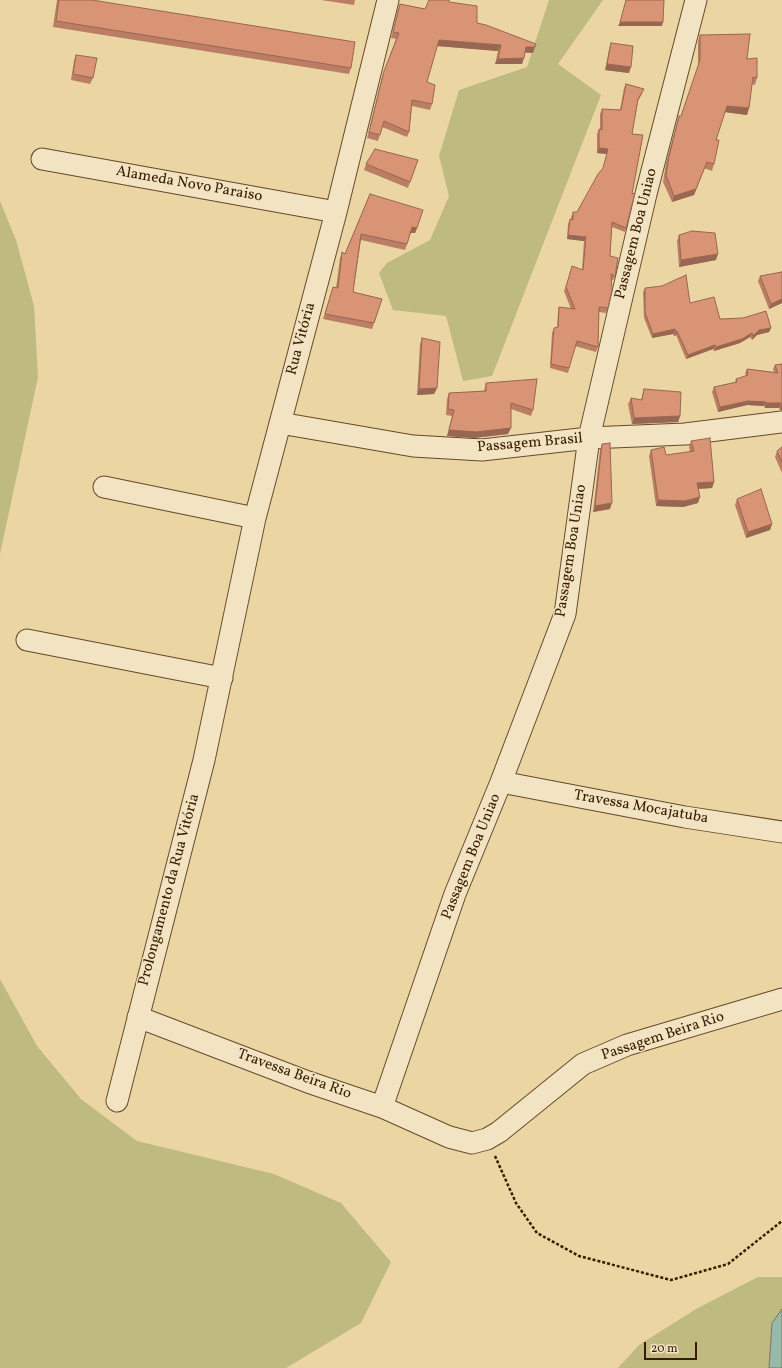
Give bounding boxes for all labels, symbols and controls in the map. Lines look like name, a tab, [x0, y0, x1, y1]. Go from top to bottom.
street label: Alameda Novo Paraiso	[114, 163, 264, 207]
street label: Passagem Boa Uniao	[612, 167, 662, 301]
street label: Rua Vitória	[284, 301, 320, 377]
street label: Passagem Brasil	[476, 430, 584, 458]
street label: Passagem Boa Uniao	[553, 483, 591, 619]
street label: Travessa Mocajatuba	[572, 787, 710, 829]
street label: Passagem Boa Uniao	[438, 791, 506, 923]
street label: Prolongamento da Rua Vitória	[136, 792, 204, 988]
street label: Passagem Beira Rio	[599, 1009, 727, 1065]
street label: Travessa Beira Rio	[234, 1046, 354, 1104]
scale bar	[646, 1334, 699, 1360]
text: 20 m	[651, 1341, 678, 1357]

